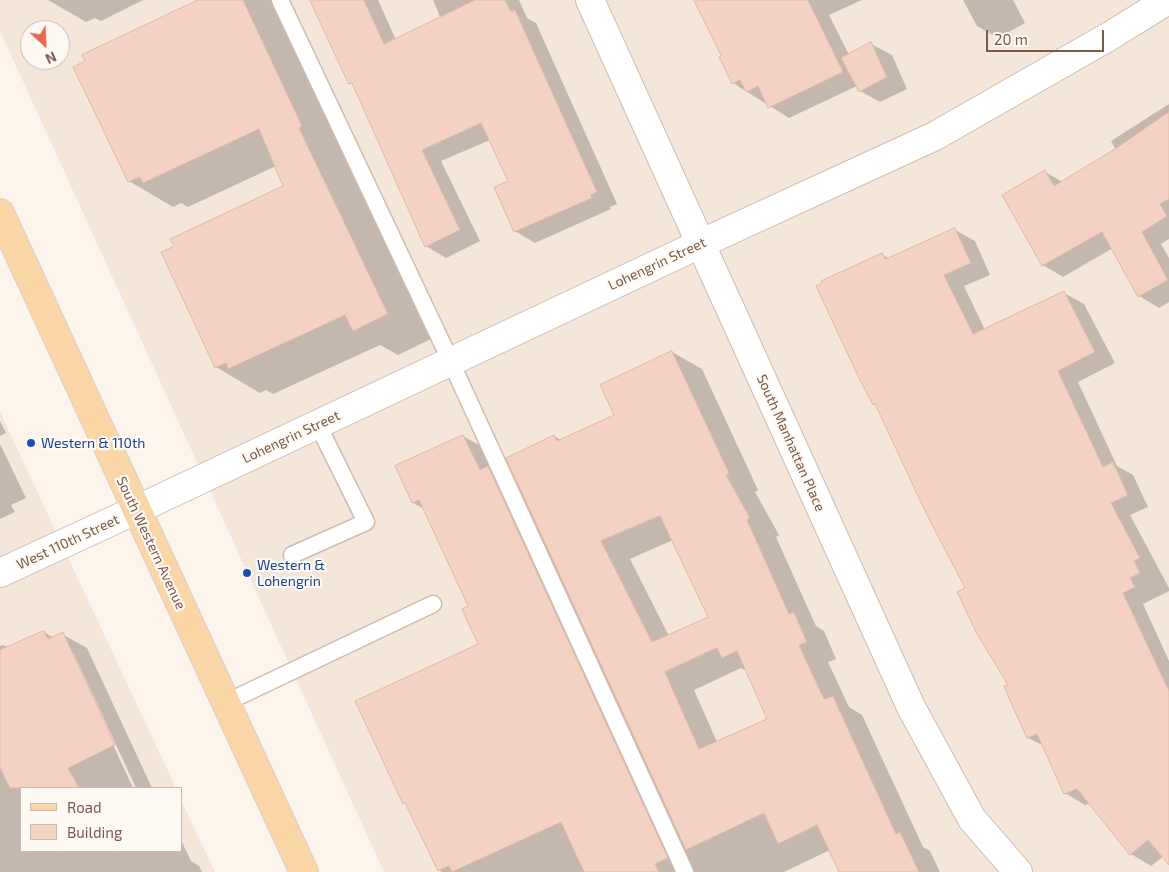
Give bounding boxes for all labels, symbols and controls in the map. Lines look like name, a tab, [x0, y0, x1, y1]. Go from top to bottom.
north arrow	[20, 20, 70, 70]
scale bar	[989, 20, 1106, 52]
text: 20 m	[994, 30, 1028, 48]
text: N	[43, 48, 59, 68]
street label: Lohengrin Street	[605, 234, 709, 294]
street label: South Manhattan Place	[753, 372, 829, 514]
street label: Lohengrin Street	[239, 407, 343, 467]
place label: Western & 110th	[41, 435, 145, 451]
marker: Western & 110th	[25, 437, 37, 449]
street label: South Western Avenue	[113, 474, 189, 612]
street label: West 110th Street	[14, 511, 122, 573]
place label: Western & Lohengrin	[257, 557, 325, 590]
marker: Western & Lohengrin	[241, 567, 253, 579]
legend	[20, 787, 182, 852]
text: Road	[67, 798, 102, 816]
text: Building	[67, 823, 122, 841]

